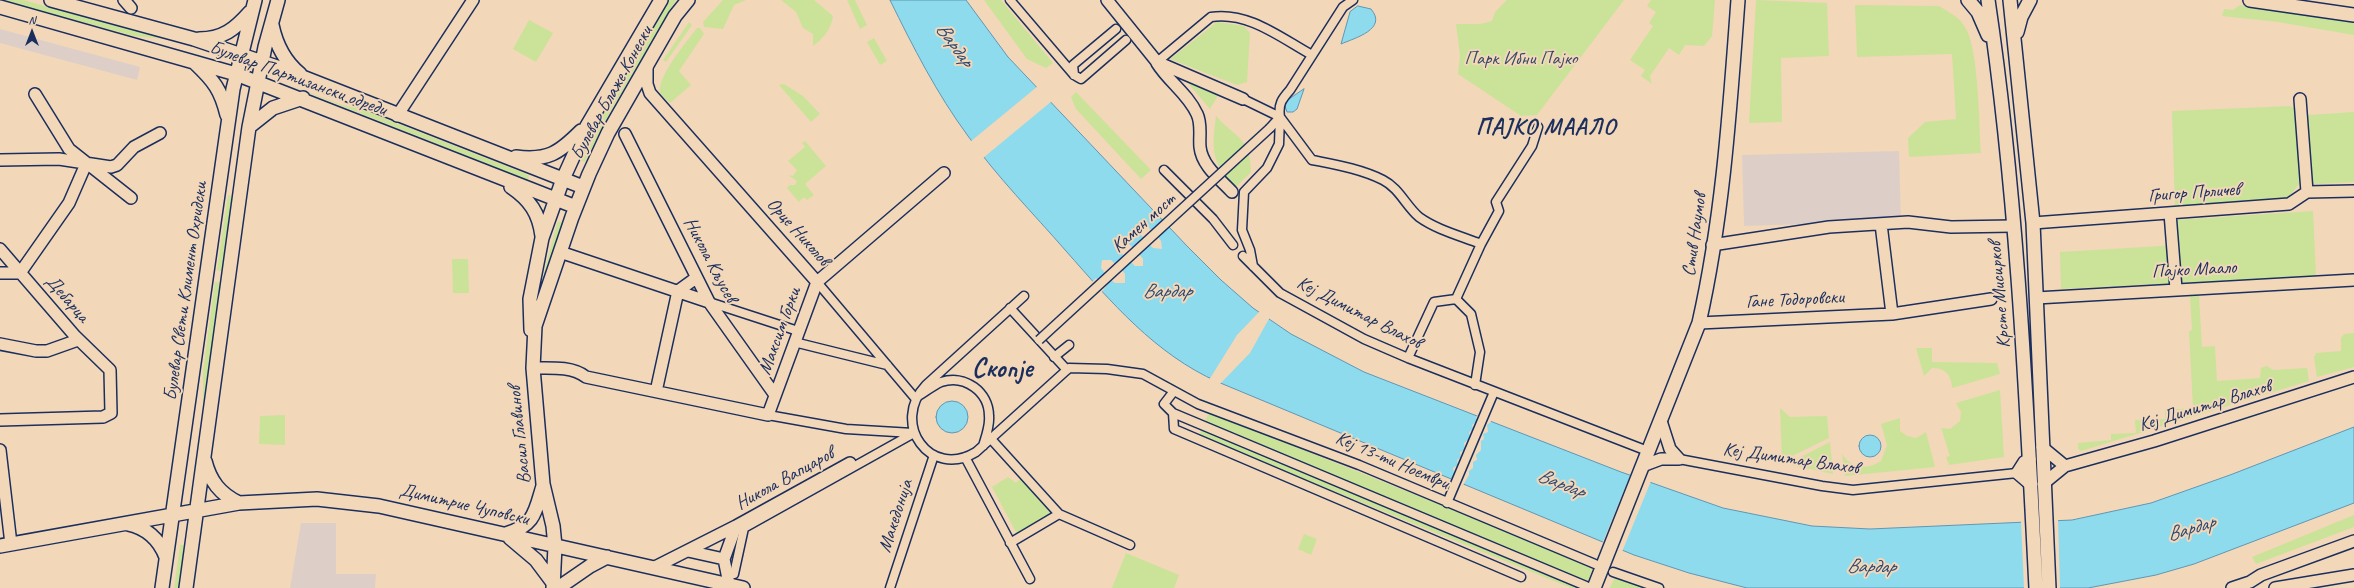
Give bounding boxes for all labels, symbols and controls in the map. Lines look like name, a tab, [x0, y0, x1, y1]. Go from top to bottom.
north arrow	[12, 12, 52, 52]
text: N	[29, 13, 35, 27]
water label: Вардар	[930, 18, 978, 72]
street label: Булевар Блаже Конески	[566, 22, 658, 164]
street label: Булевар Партизански одреди	[206, 36, 390, 122]
park label: Парк Ибни Пајко	[1465, 48, 1577, 70]
district label: ПАЈКО МААЛО	[1475, 114, 1617, 142]
street label: Григор Прличев	[2147, 178, 2241, 208]
street label: Булевар Свети Климент Охридски	[159, 180, 213, 402]
street label: Камен мост	[1107, 188, 1181, 258]
street label: Стив Наумов	[1678, 192, 1712, 278]
street label: Орце Николов	[761, 193, 835, 271]
street label: Никола Кљусев	[678, 214, 742, 306]
street label: Крсте Мисирков	[1984, 241, 2016, 349]
street label: Пајко Маало	[2151, 256, 2237, 284]
street label: Дебарца	[40, 270, 94, 328]
street label: Кеј Димитар Влахов	[1293, 272, 1425, 354]
water label: Вардар	[1143, 280, 1191, 304]
street label: Максим Горки	[754, 284, 806, 378]
street label: Гане Тодоровски	[1745, 286, 1845, 314]
district label: Скопје	[972, 354, 1032, 386]
street label: Кеј Димитар Влахов	[2136, 375, 2274, 437]
street label: Васил Главинов	[504, 385, 536, 485]
street label: Кеј 13-ти Ноември	[1332, 427, 1452, 495]
street label: Кеј Димитар Влахов	[1722, 438, 1860, 480]
street label: Никола Вапцаров	[732, 443, 838, 515]
water label: Вардар	[1534, 464, 1588, 504]
street label: Македонија	[874, 477, 918, 555]
street label: Димитрие Чуповски	[397, 479, 531, 531]
water label: Вардар	[2164, 511, 2218, 547]
water label: Вардар	[1847, 555, 1895, 579]

